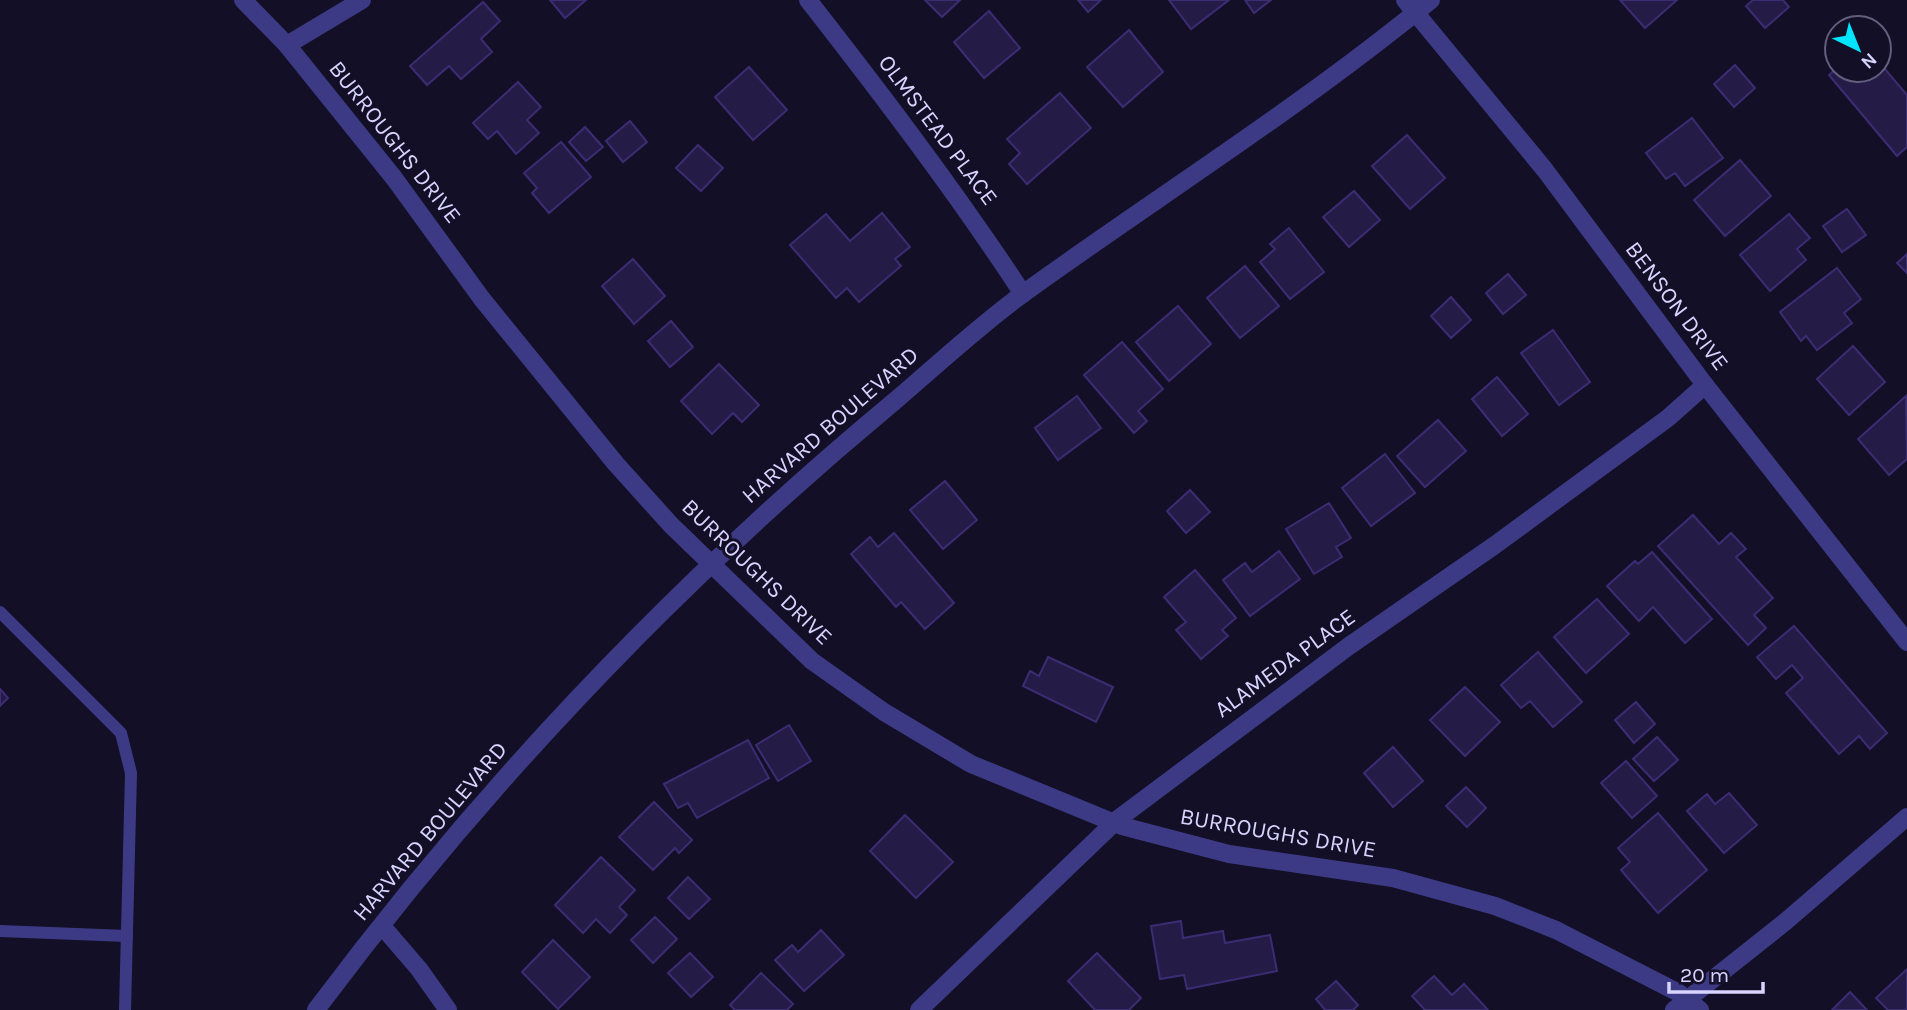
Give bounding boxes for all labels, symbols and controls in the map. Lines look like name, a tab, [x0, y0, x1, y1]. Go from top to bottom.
north arrow	[1823, 14, 1893, 84]
text: N	[1856, 48, 1881, 73]
street label: OLMSTEAD PLACE	[873, 50, 1003, 210]
street label: BURROUGHS DRIVE	[323, 55, 467, 229]
street label: BENSON DRIVE	[1620, 236, 1734, 376]
street label: HARVARD BOULEVARD	[736, 341, 924, 509]
street label: BURROUGHS DRIVE	[676, 493, 838, 651]
street label: ALAMEDA PLACE	[1209, 603, 1361, 723]
street label: HARVARD BOULEVARD	[347, 736, 513, 926]
street label: BURROUGHS DRIVE	[1178, 802, 1378, 864]
scale bar	[1669, 950, 1764, 994]
text: 20 m	[1680, 963, 1729, 987]

